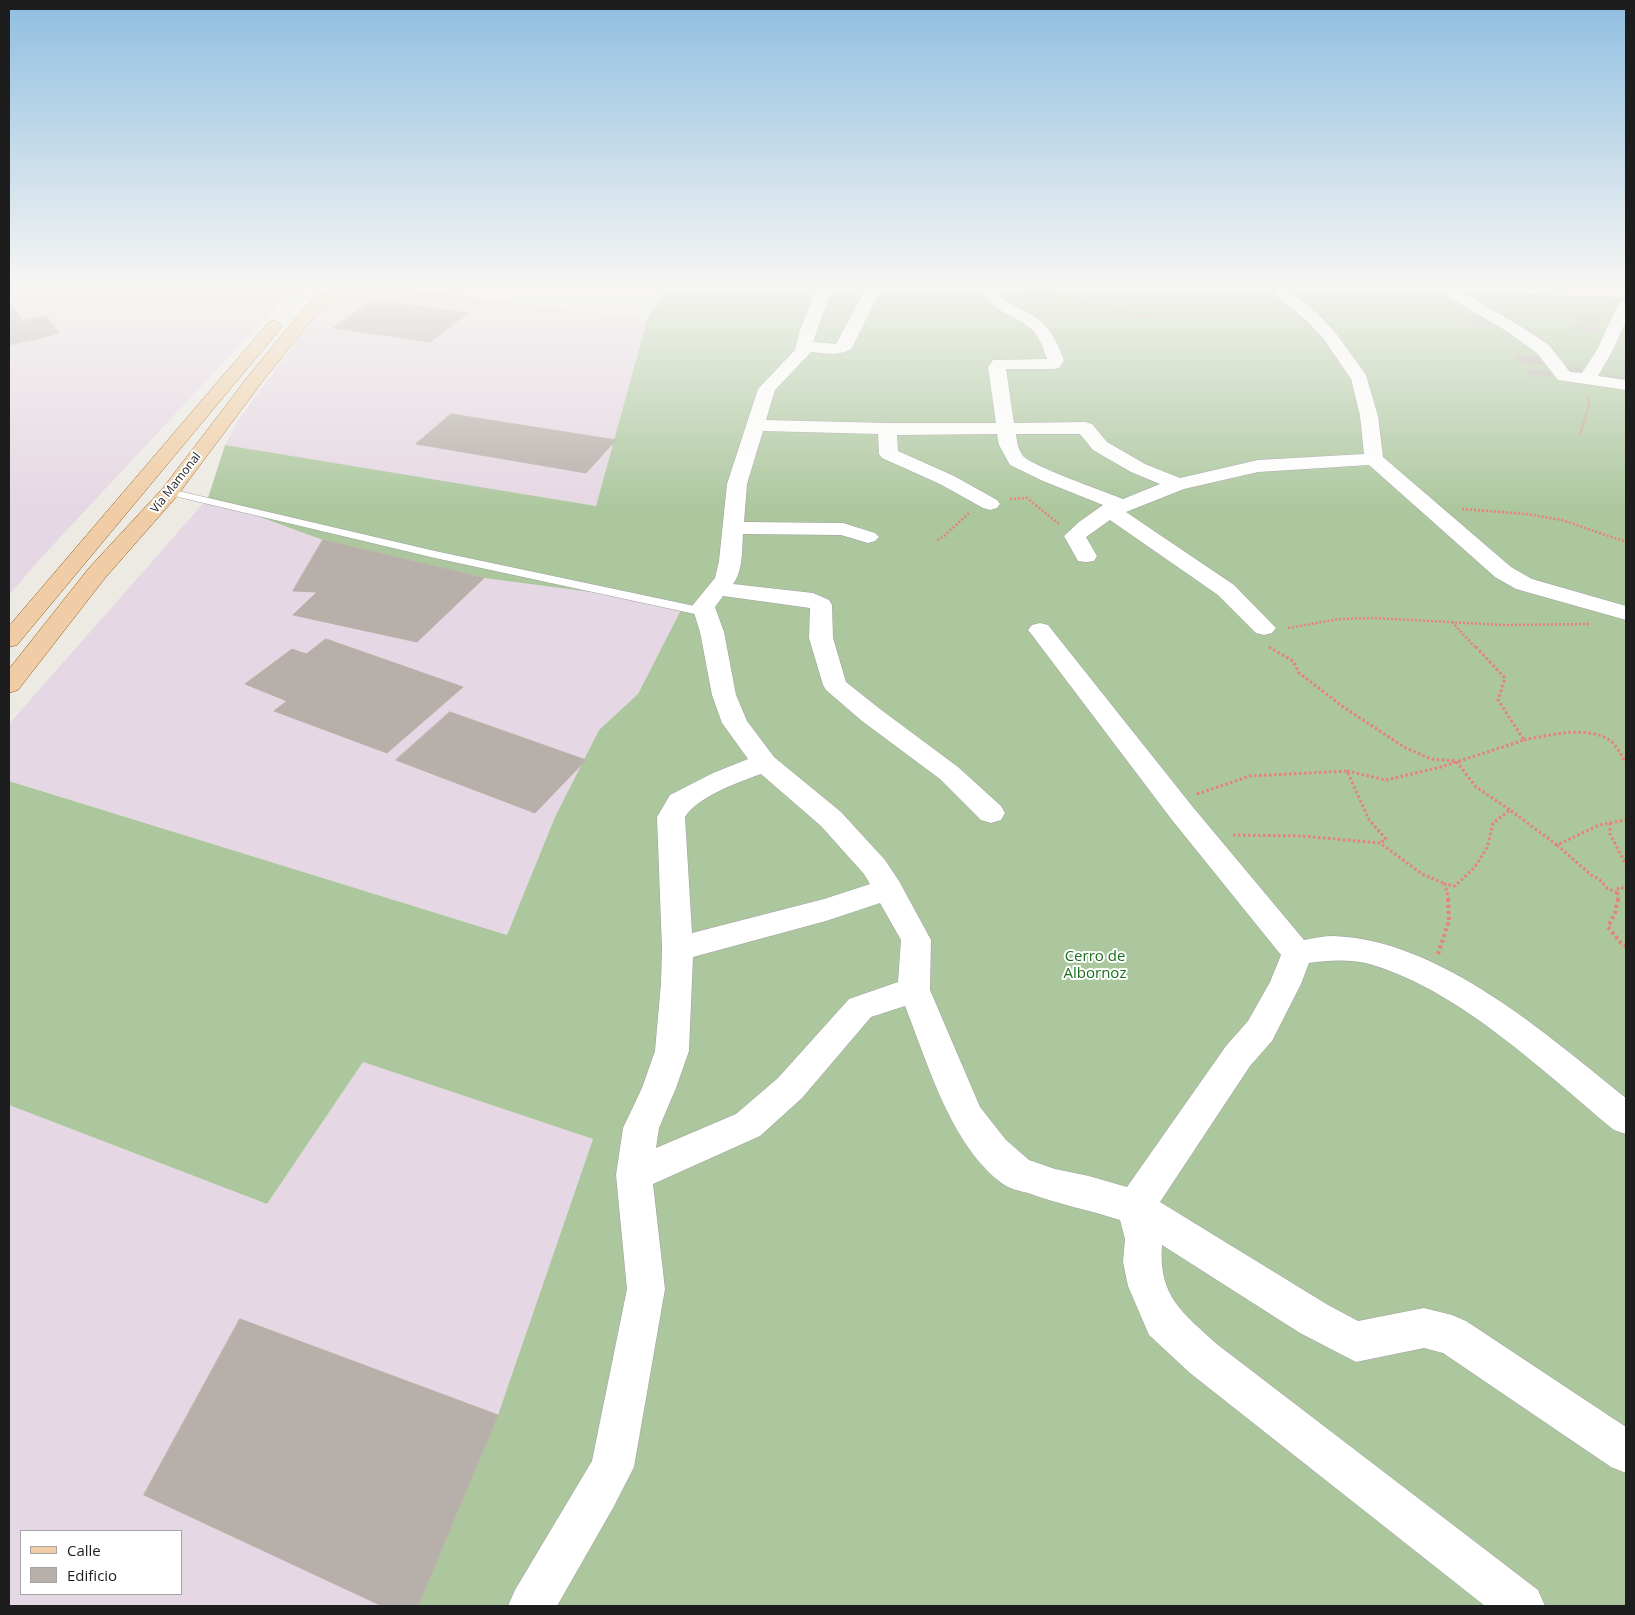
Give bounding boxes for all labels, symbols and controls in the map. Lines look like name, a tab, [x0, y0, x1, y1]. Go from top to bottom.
street label: Vía Mamonal	[148, 450, 204, 516]
park label: Cerro de Albornoz	[1064, 948, 1126, 983]
legend	[20, 1530, 182, 1595]
text: Calle	[67, 1540, 101, 1560]
text: Edificio	[67, 1565, 117, 1585]

